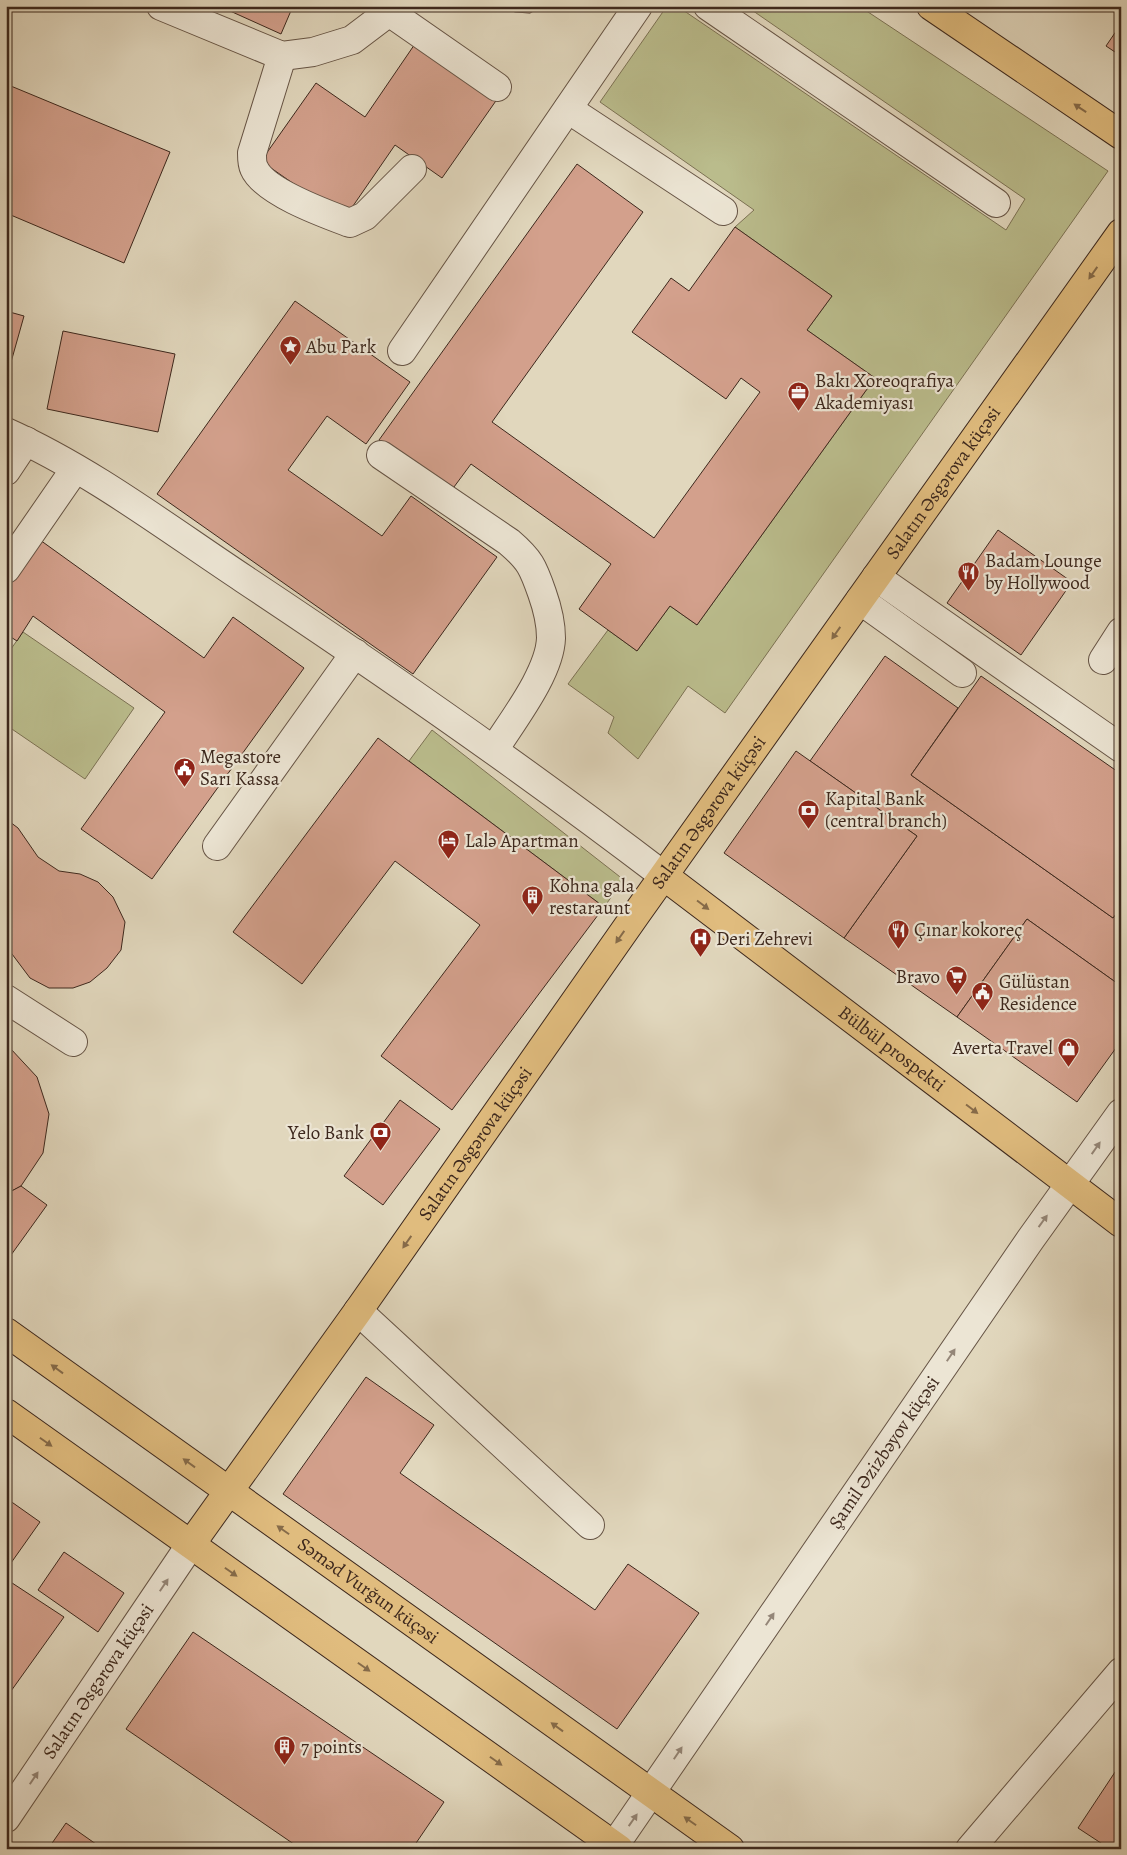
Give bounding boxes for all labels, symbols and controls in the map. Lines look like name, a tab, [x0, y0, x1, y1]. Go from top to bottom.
one-way arrow	[1074, 103, 1087, 113]
one-way arrow	[1087, 266, 1098, 279]
place label: Abu Park	[305, 334, 377, 360]
place icon: Abu Park	[278, 335, 302, 366]
place label: Bakı Xoreoqrafiya Akademiyası	[814, 368, 954, 416]
office icon: Bakı Xoreoqrafiya Akademiyası	[787, 380, 811, 411]
street label: Salatın Əsgərova küçəsi	[880, 401, 1007, 564]
place label: Badam Lounge by Hollywood	[985, 548, 1102, 596]
restaurant icon: Badam Lounge by Hollywood	[957, 560, 981, 591]
one-way arrow	[831, 626, 841, 640]
street label: Salatın Əsgərova küçəsi	[645, 731, 772, 894]
place label: Megastore Sarı Kassa	[200, 744, 281, 792]
public building icon: Megastore Sarı Kassa	[172, 756, 196, 787]
place label: Kapital Bank (central branch)	[825, 786, 947, 834]
bank icon: Kapital Bank (central branch)	[797, 798, 821, 829]
place label: Lalә Apartman	[465, 828, 579, 854]
hotel icon: Lalә Apartman	[437, 829, 461, 860]
place label: Kohna gala restaraunt	[549, 873, 635, 921]
building icon: Kohna gala restaraunt	[521, 885, 545, 916]
one-way arrow	[696, 900, 709, 911]
place label: Çınar kokoreç	[914, 917, 1022, 943]
restaurant icon: Çınar kokoreç	[886, 918, 910, 949]
place label: Deri Zehrevi	[716, 926, 813, 952]
hospital icon: Deri Zehrevi	[688, 927, 712, 958]
one-way arrow	[615, 930, 625, 944]
place label: Bravo	[896, 964, 940, 990]
supermarket icon: Bravo	[944, 965, 968, 996]
place label: Gülüstan Residence	[999, 969, 1077, 1017]
public building icon: Gülüstan Residence	[971, 981, 995, 1012]
street label: Bülbül prospekti	[833, 1000, 951, 1098]
place label: Averta Travel	[952, 1035, 1053, 1061]
shop icon: Averta Travel	[1057, 1036, 1081, 1067]
street label: Salatın Əsgərova küçəsi	[412, 1062, 538, 1226]
one-way arrow	[965, 1104, 978, 1115]
place label: Yelo Bank	[287, 1120, 365, 1146]
bank icon: Yelo Bank	[368, 1121, 392, 1152]
one-way arrow	[1091, 1141, 1101, 1155]
one-way arrow	[1038, 1214, 1048, 1228]
one-way arrow	[401, 1235, 412, 1248]
one-way arrow	[946, 1348, 956, 1362]
one-way arrow	[51, 1363, 64, 1374]
street label: Şamil Əzizbəyov küçəsi	[822, 1371, 946, 1534]
one-way arrow	[39, 1437, 53, 1447]
one-way arrow	[183, 1458, 196, 1469]
one-way arrow	[276, 1525, 290, 1535]
street label: Səməd Vurğun küçəsi	[292, 1531, 444, 1650]
one-way arrow	[224, 1567, 238, 1577]
one-way arrow	[159, 1578, 169, 1592]
street label: Salatın Əsgərova küçəsi	[37, 1598, 160, 1764]
one-way arrow	[765, 1612, 775, 1626]
one-way arrow	[357, 1662, 370, 1672]
one-way arrow	[551, 1721, 564, 1732]
place label: 7 points	[301, 1734, 362, 1760]
building icon: 7 points	[273, 1735, 297, 1766]
one-way arrow	[673, 1746, 683, 1760]
one-way arrow	[489, 1756, 503, 1766]
one-way arrow	[29, 1771, 39, 1785]
one-way arrow	[628, 1813, 638, 1826]
one-way arrow	[683, 1816, 696, 1826]

